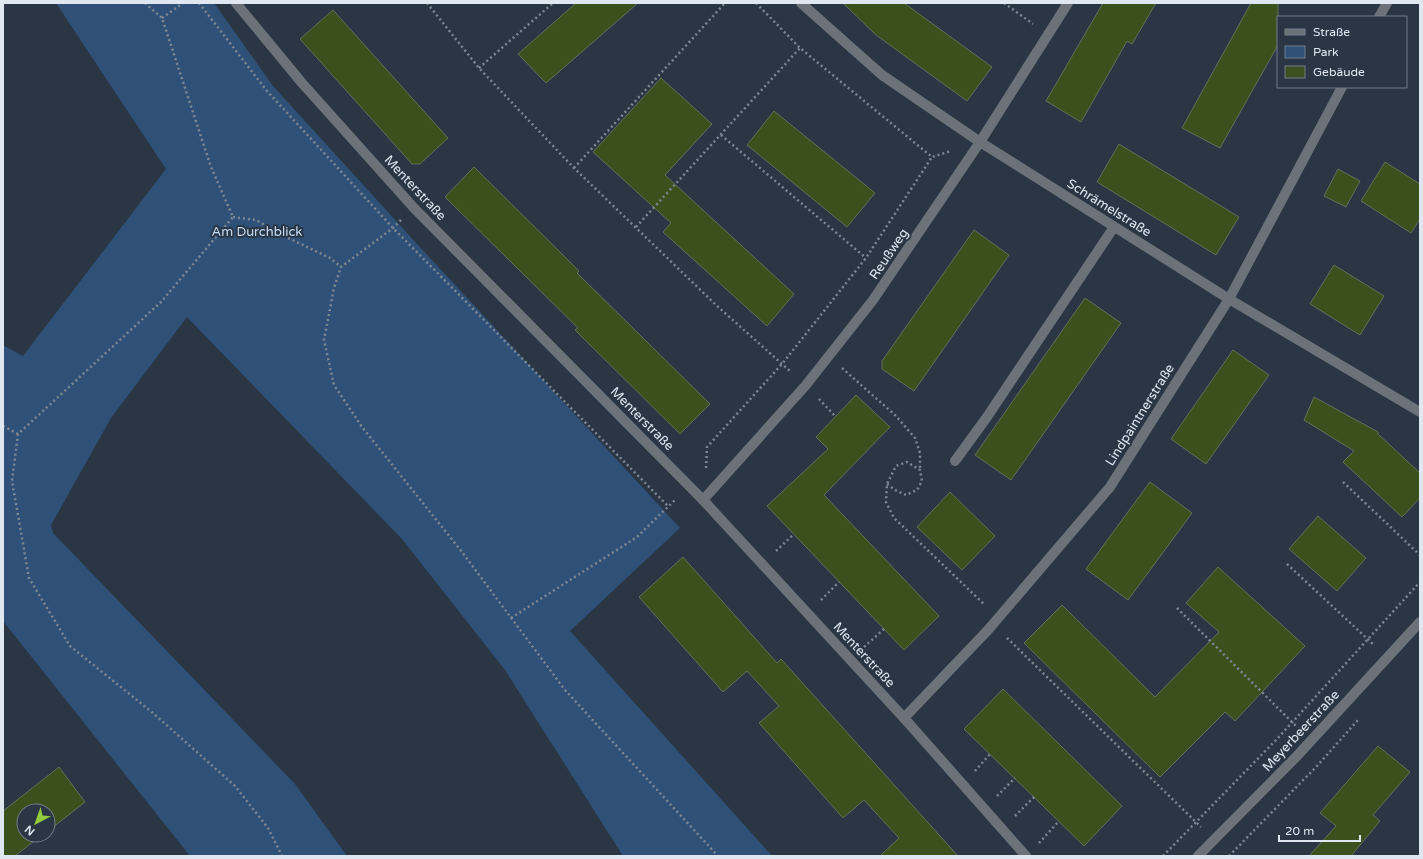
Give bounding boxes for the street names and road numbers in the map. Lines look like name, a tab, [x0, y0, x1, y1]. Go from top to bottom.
street label: Menterstraße	[381, 152, 449, 224]
street label: Schrämelstraße	[1064, 176, 1154, 240]
street label: Reußweg	[866, 225, 912, 283]
street label: Lindpaintnerstraße	[1102, 361, 1178, 469]
street label: Menterstraße	[607, 384, 677, 454]
street label: Menterstraße	[830, 619, 898, 691]
street label: Meyerbeerstraße	[1259, 687, 1343, 775]

